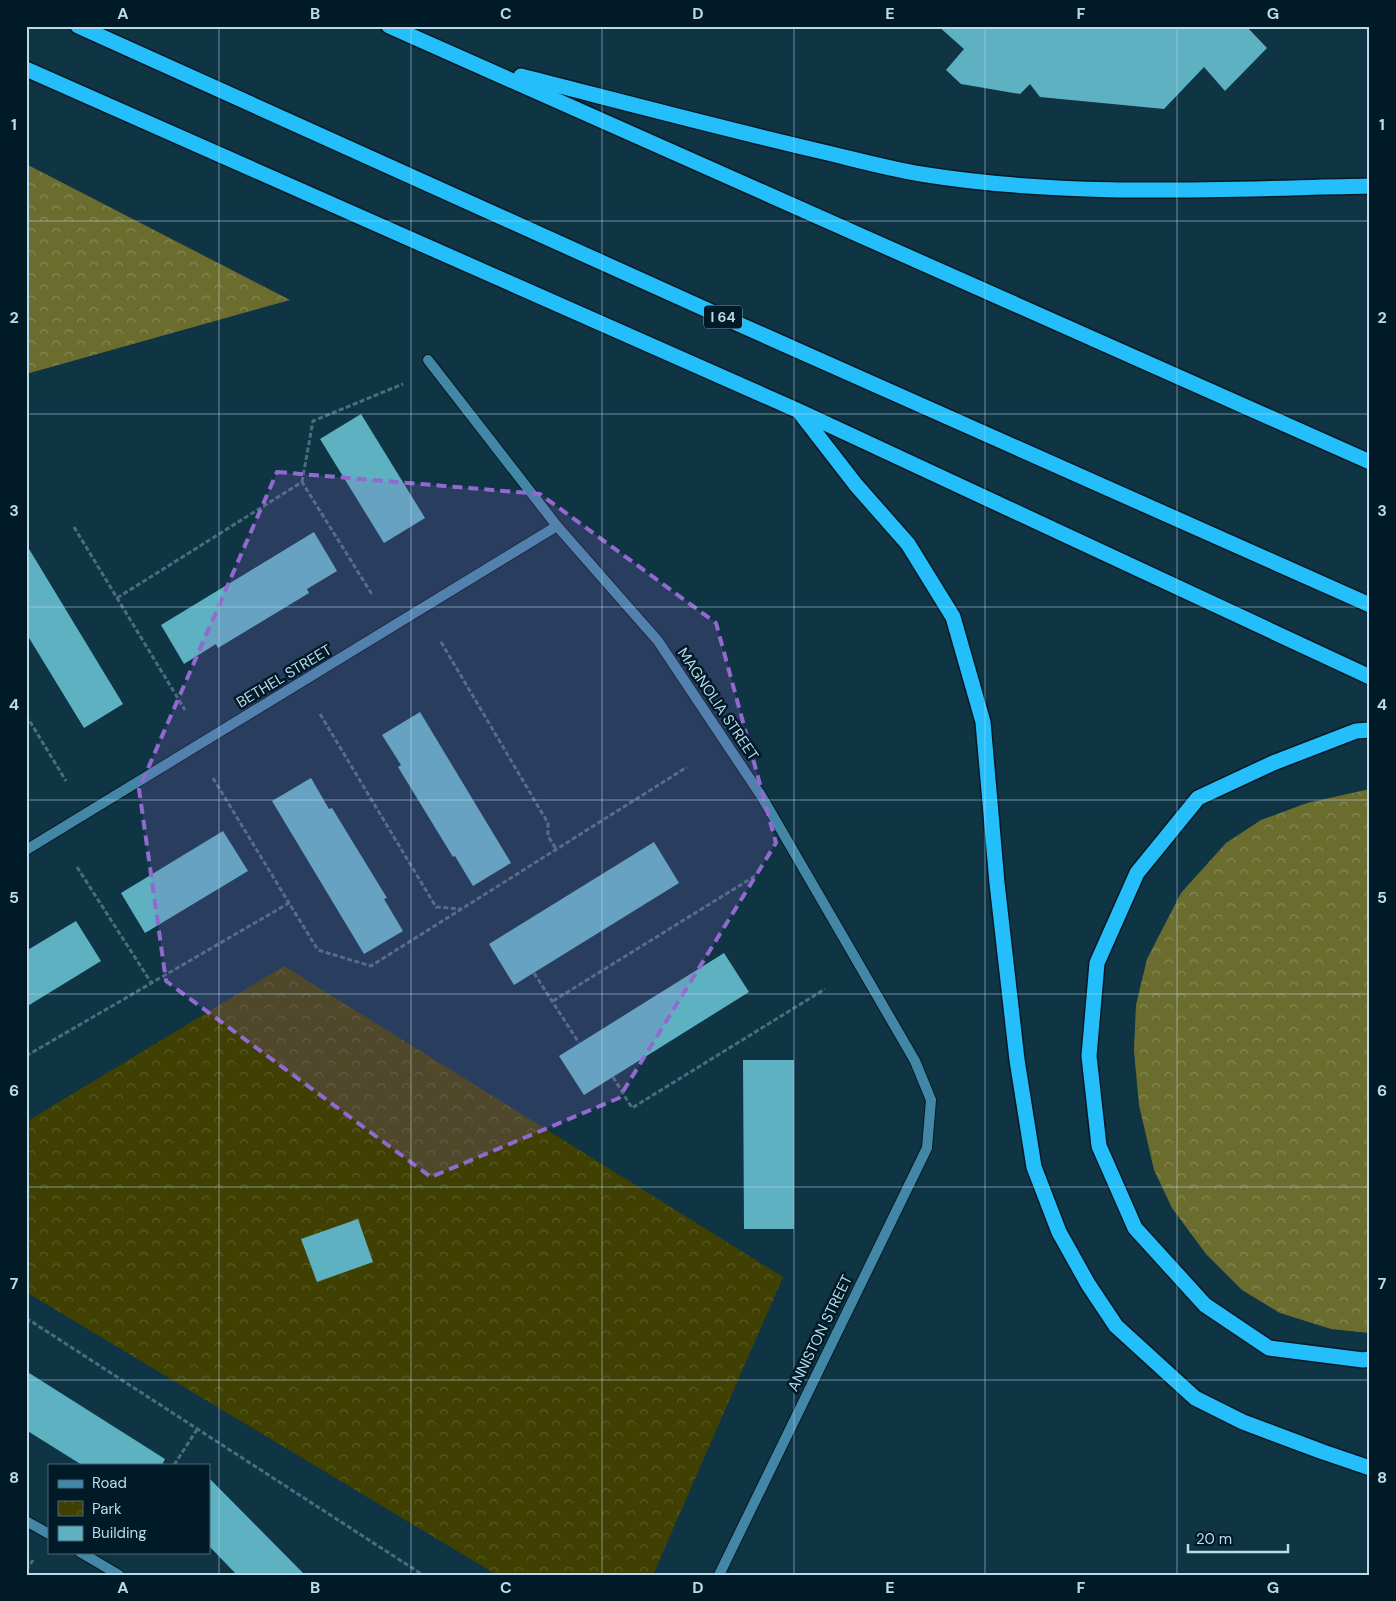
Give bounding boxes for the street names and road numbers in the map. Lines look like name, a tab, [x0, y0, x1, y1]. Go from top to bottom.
road number: I 64	[704, 306, 742, 328]
street label: BETHEL STREET	[233, 640, 335, 712]
street label: MAGNOLIA STREET	[673, 644, 763, 764]
street label: ANNISTON STREET	[783, 1271, 857, 1395]

